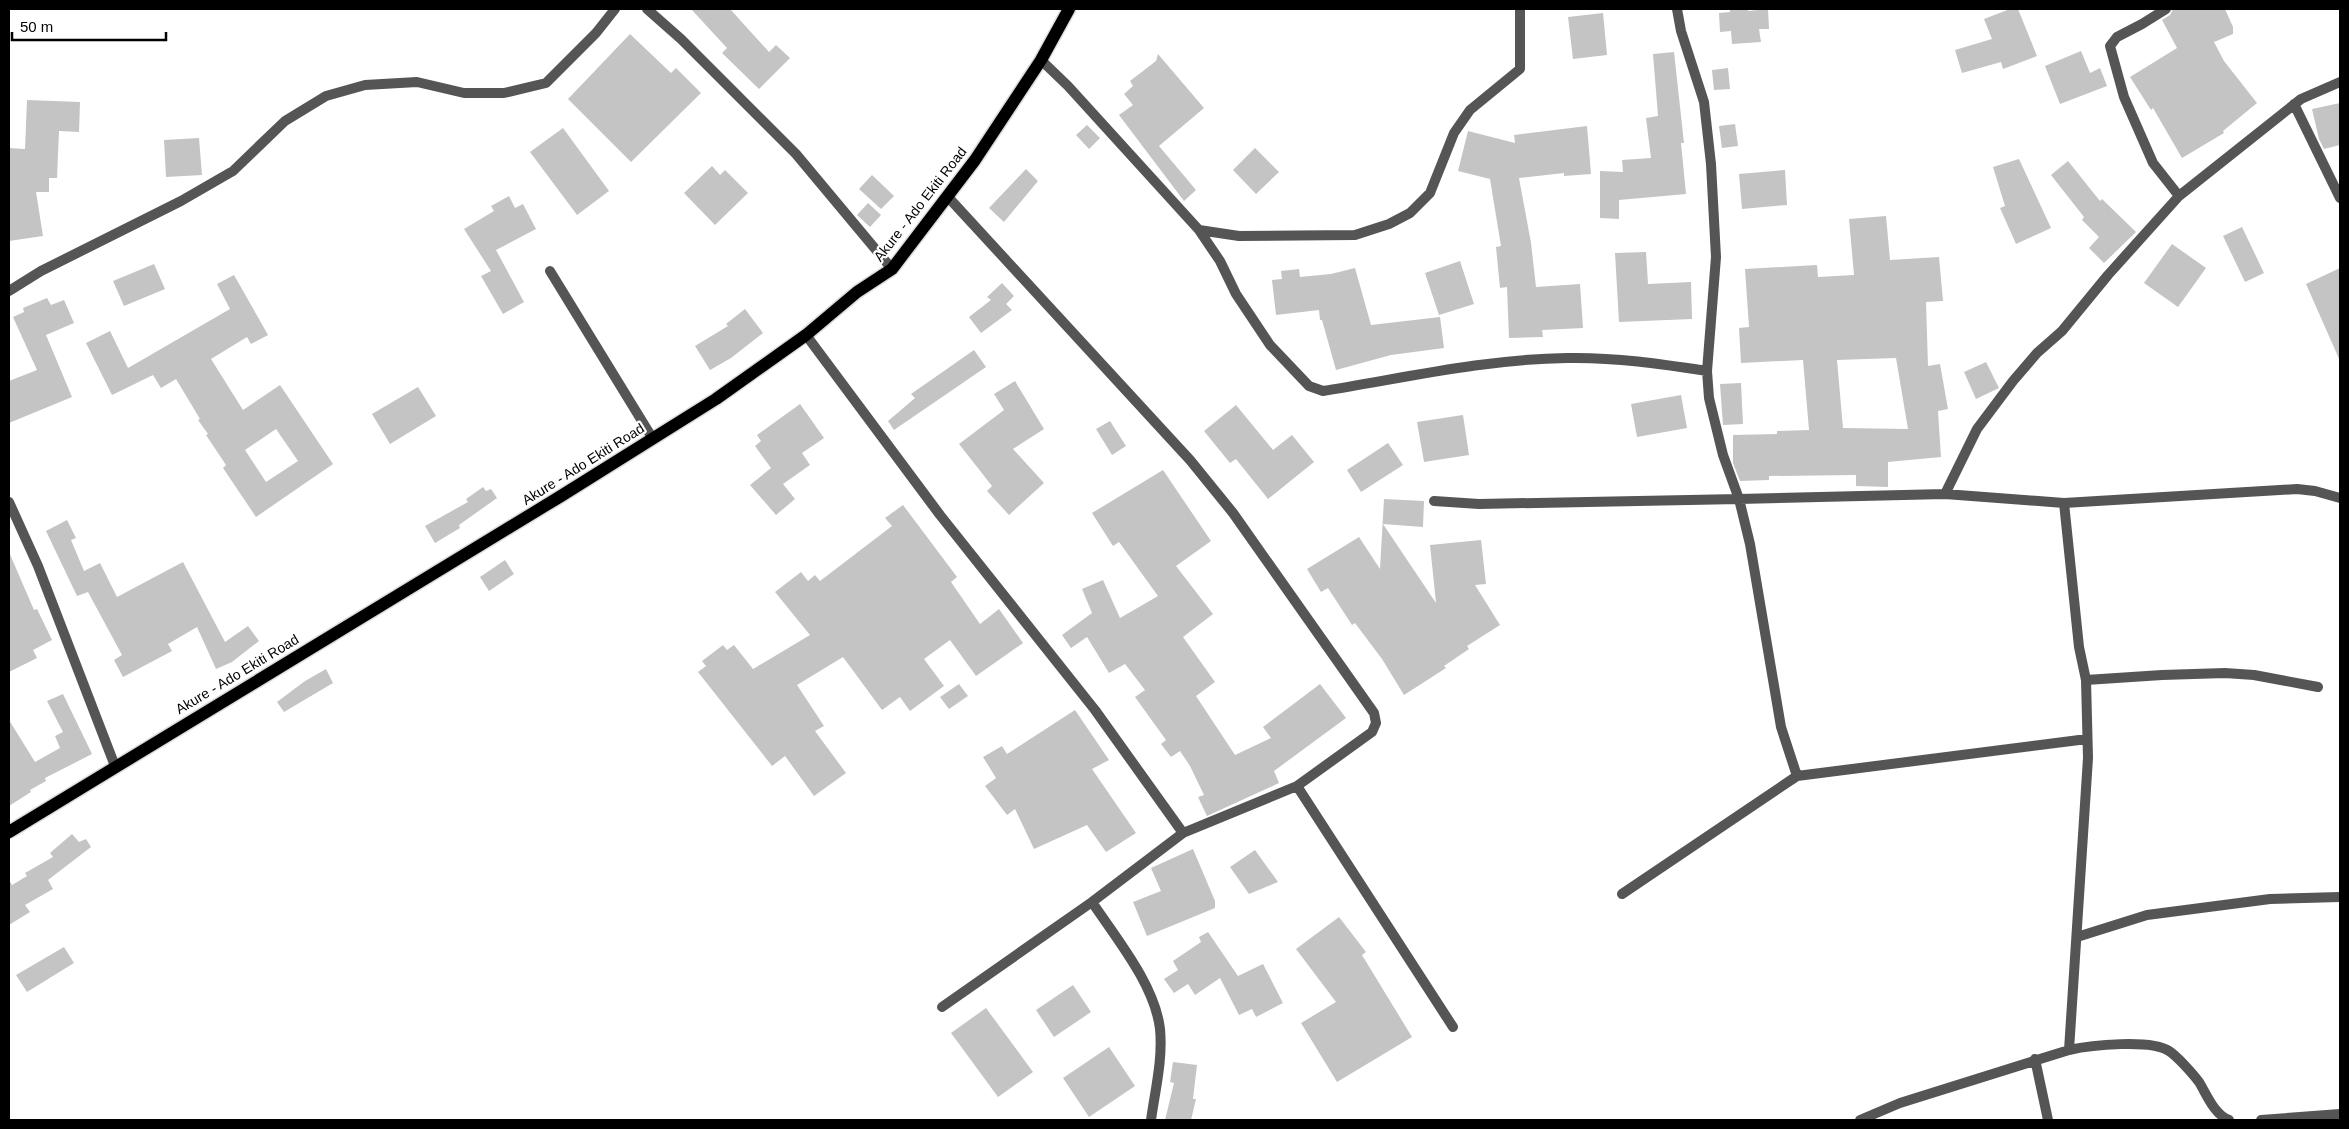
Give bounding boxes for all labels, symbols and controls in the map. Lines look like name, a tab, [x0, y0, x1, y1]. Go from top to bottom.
scale bar	[12, 10, 166, 42]
text: 50 m	[20, 18, 53, 35]
street label: Akure - Ado Ekiti Road	[870, 144, 970, 264]
street label: Akure - Ado Ekiti Road	[519, 420, 647, 508]
street label: Akure - Ado Ekiti Road	[173, 631, 301, 717]

